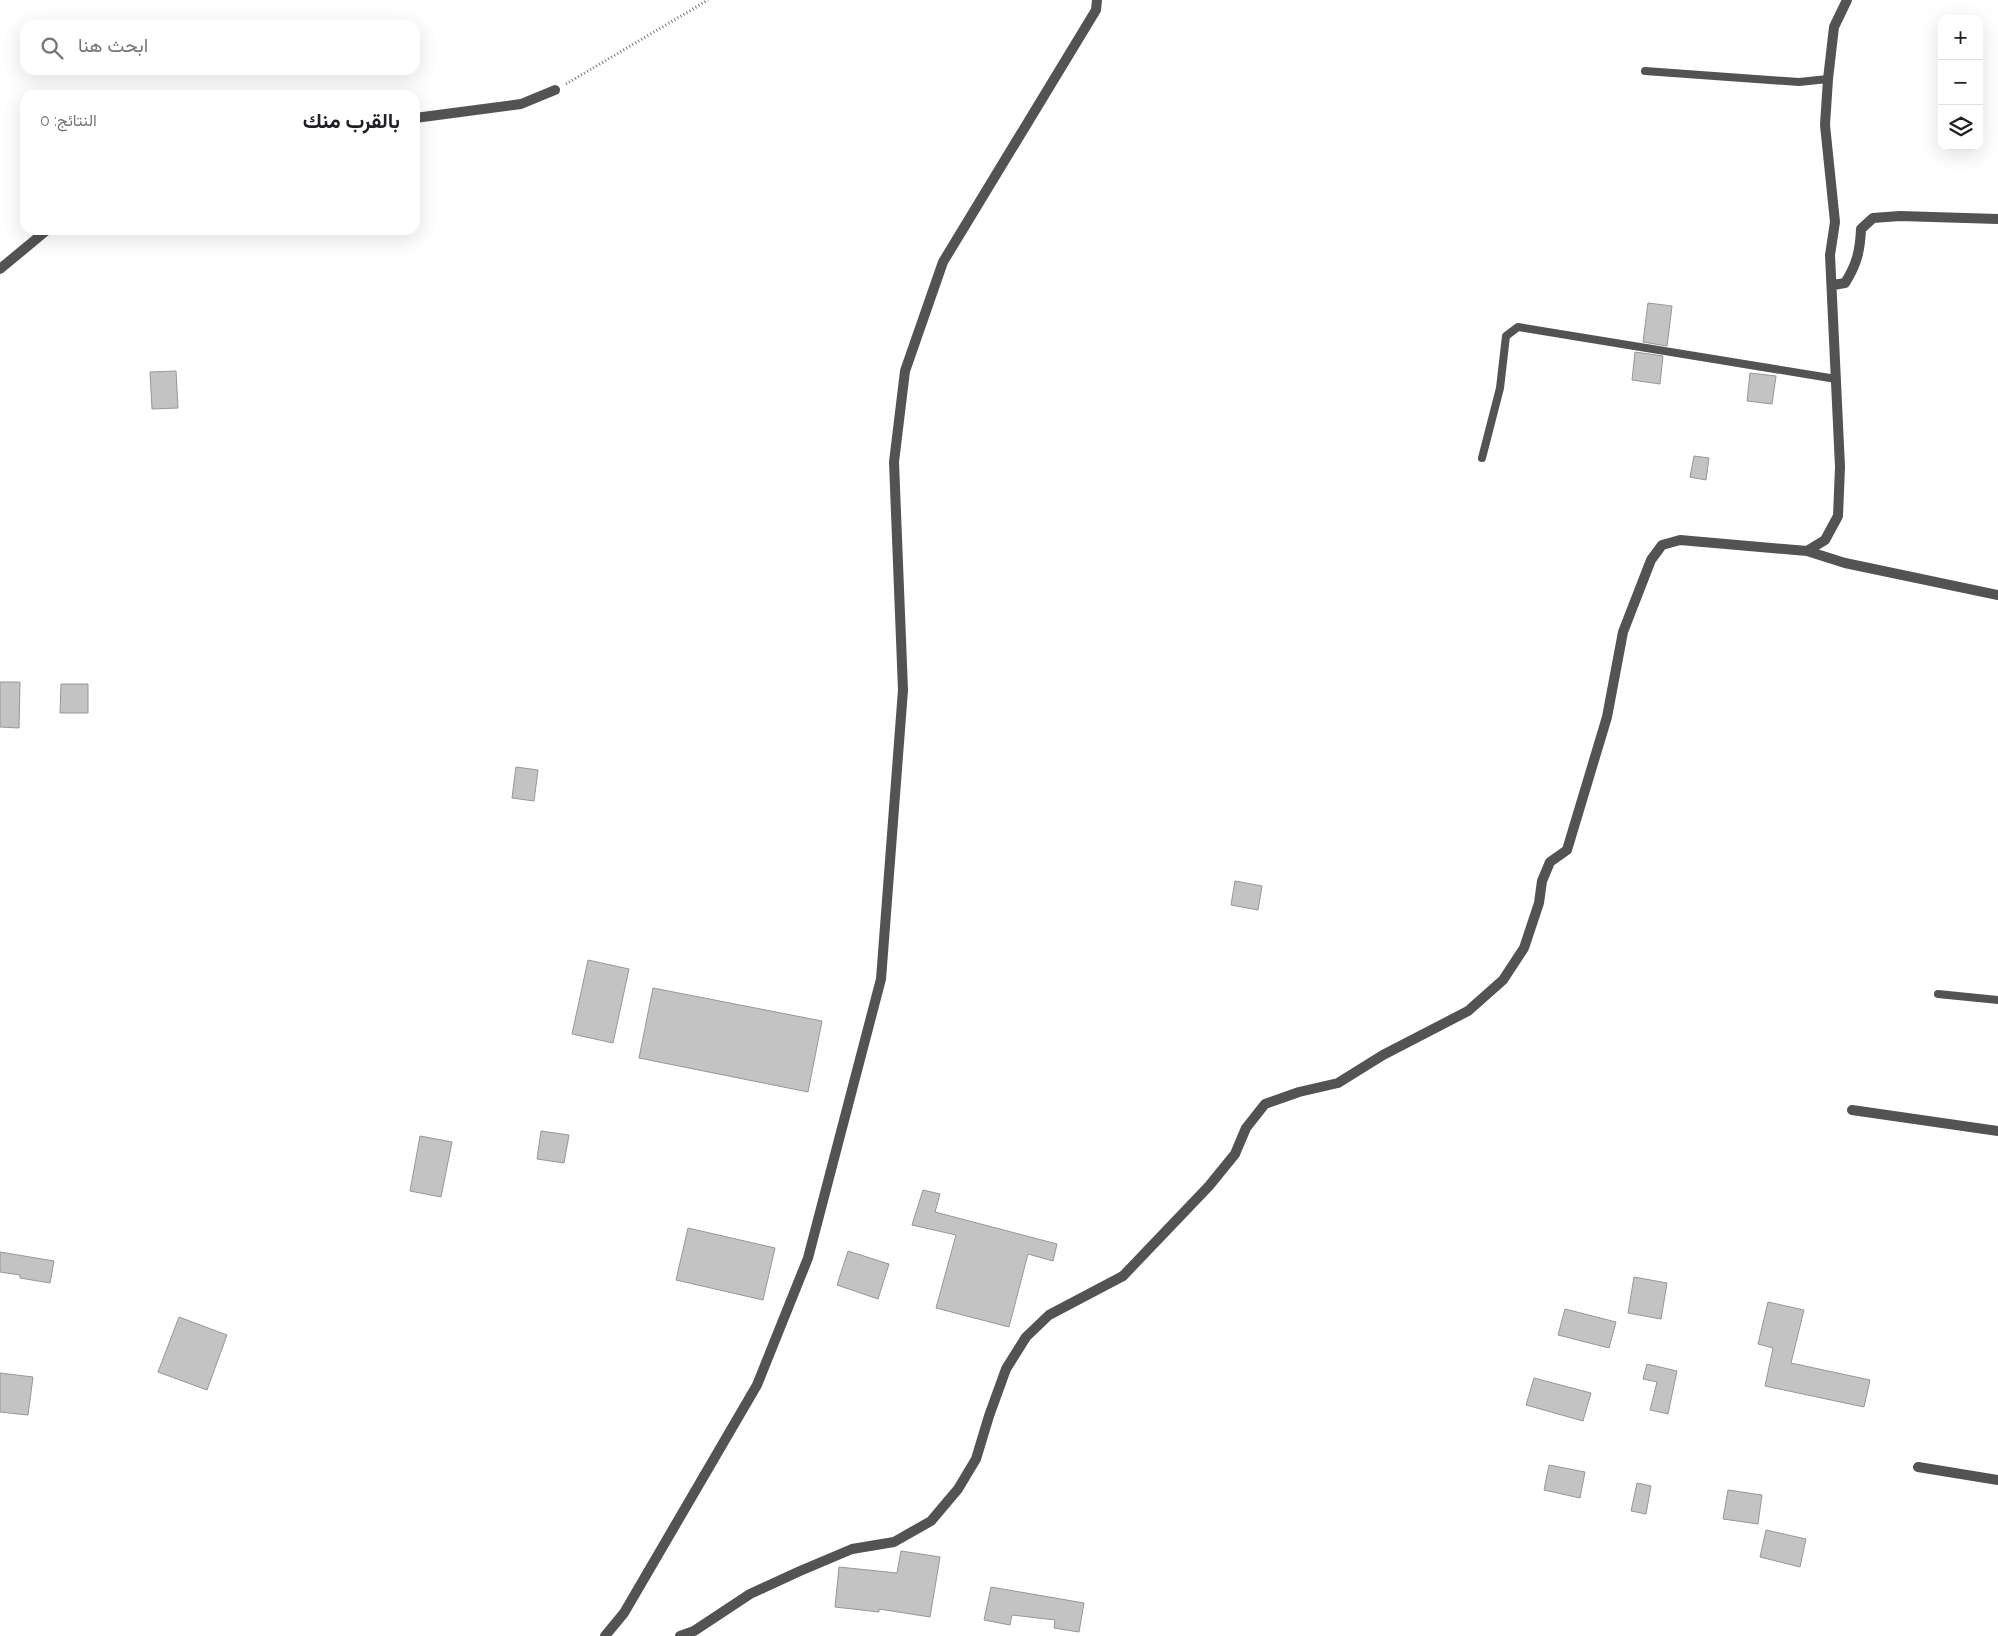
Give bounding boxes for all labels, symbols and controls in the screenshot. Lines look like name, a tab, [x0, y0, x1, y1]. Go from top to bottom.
map controls	[1938, 15, 1983, 150]
button: +	[1938, 15, 1983, 60]
search box	[20, 20, 420, 75]
icon: search	[38, 34, 66, 62]
text: ابحث هنا	[78, 34, 148, 56]
button: −	[1938, 60, 1983, 105]
button: layers	[1938, 105, 1983, 150]
text: بالقرب منك	[303, 108, 400, 133]
text: النتائج: 0	[40, 111, 97, 130]

